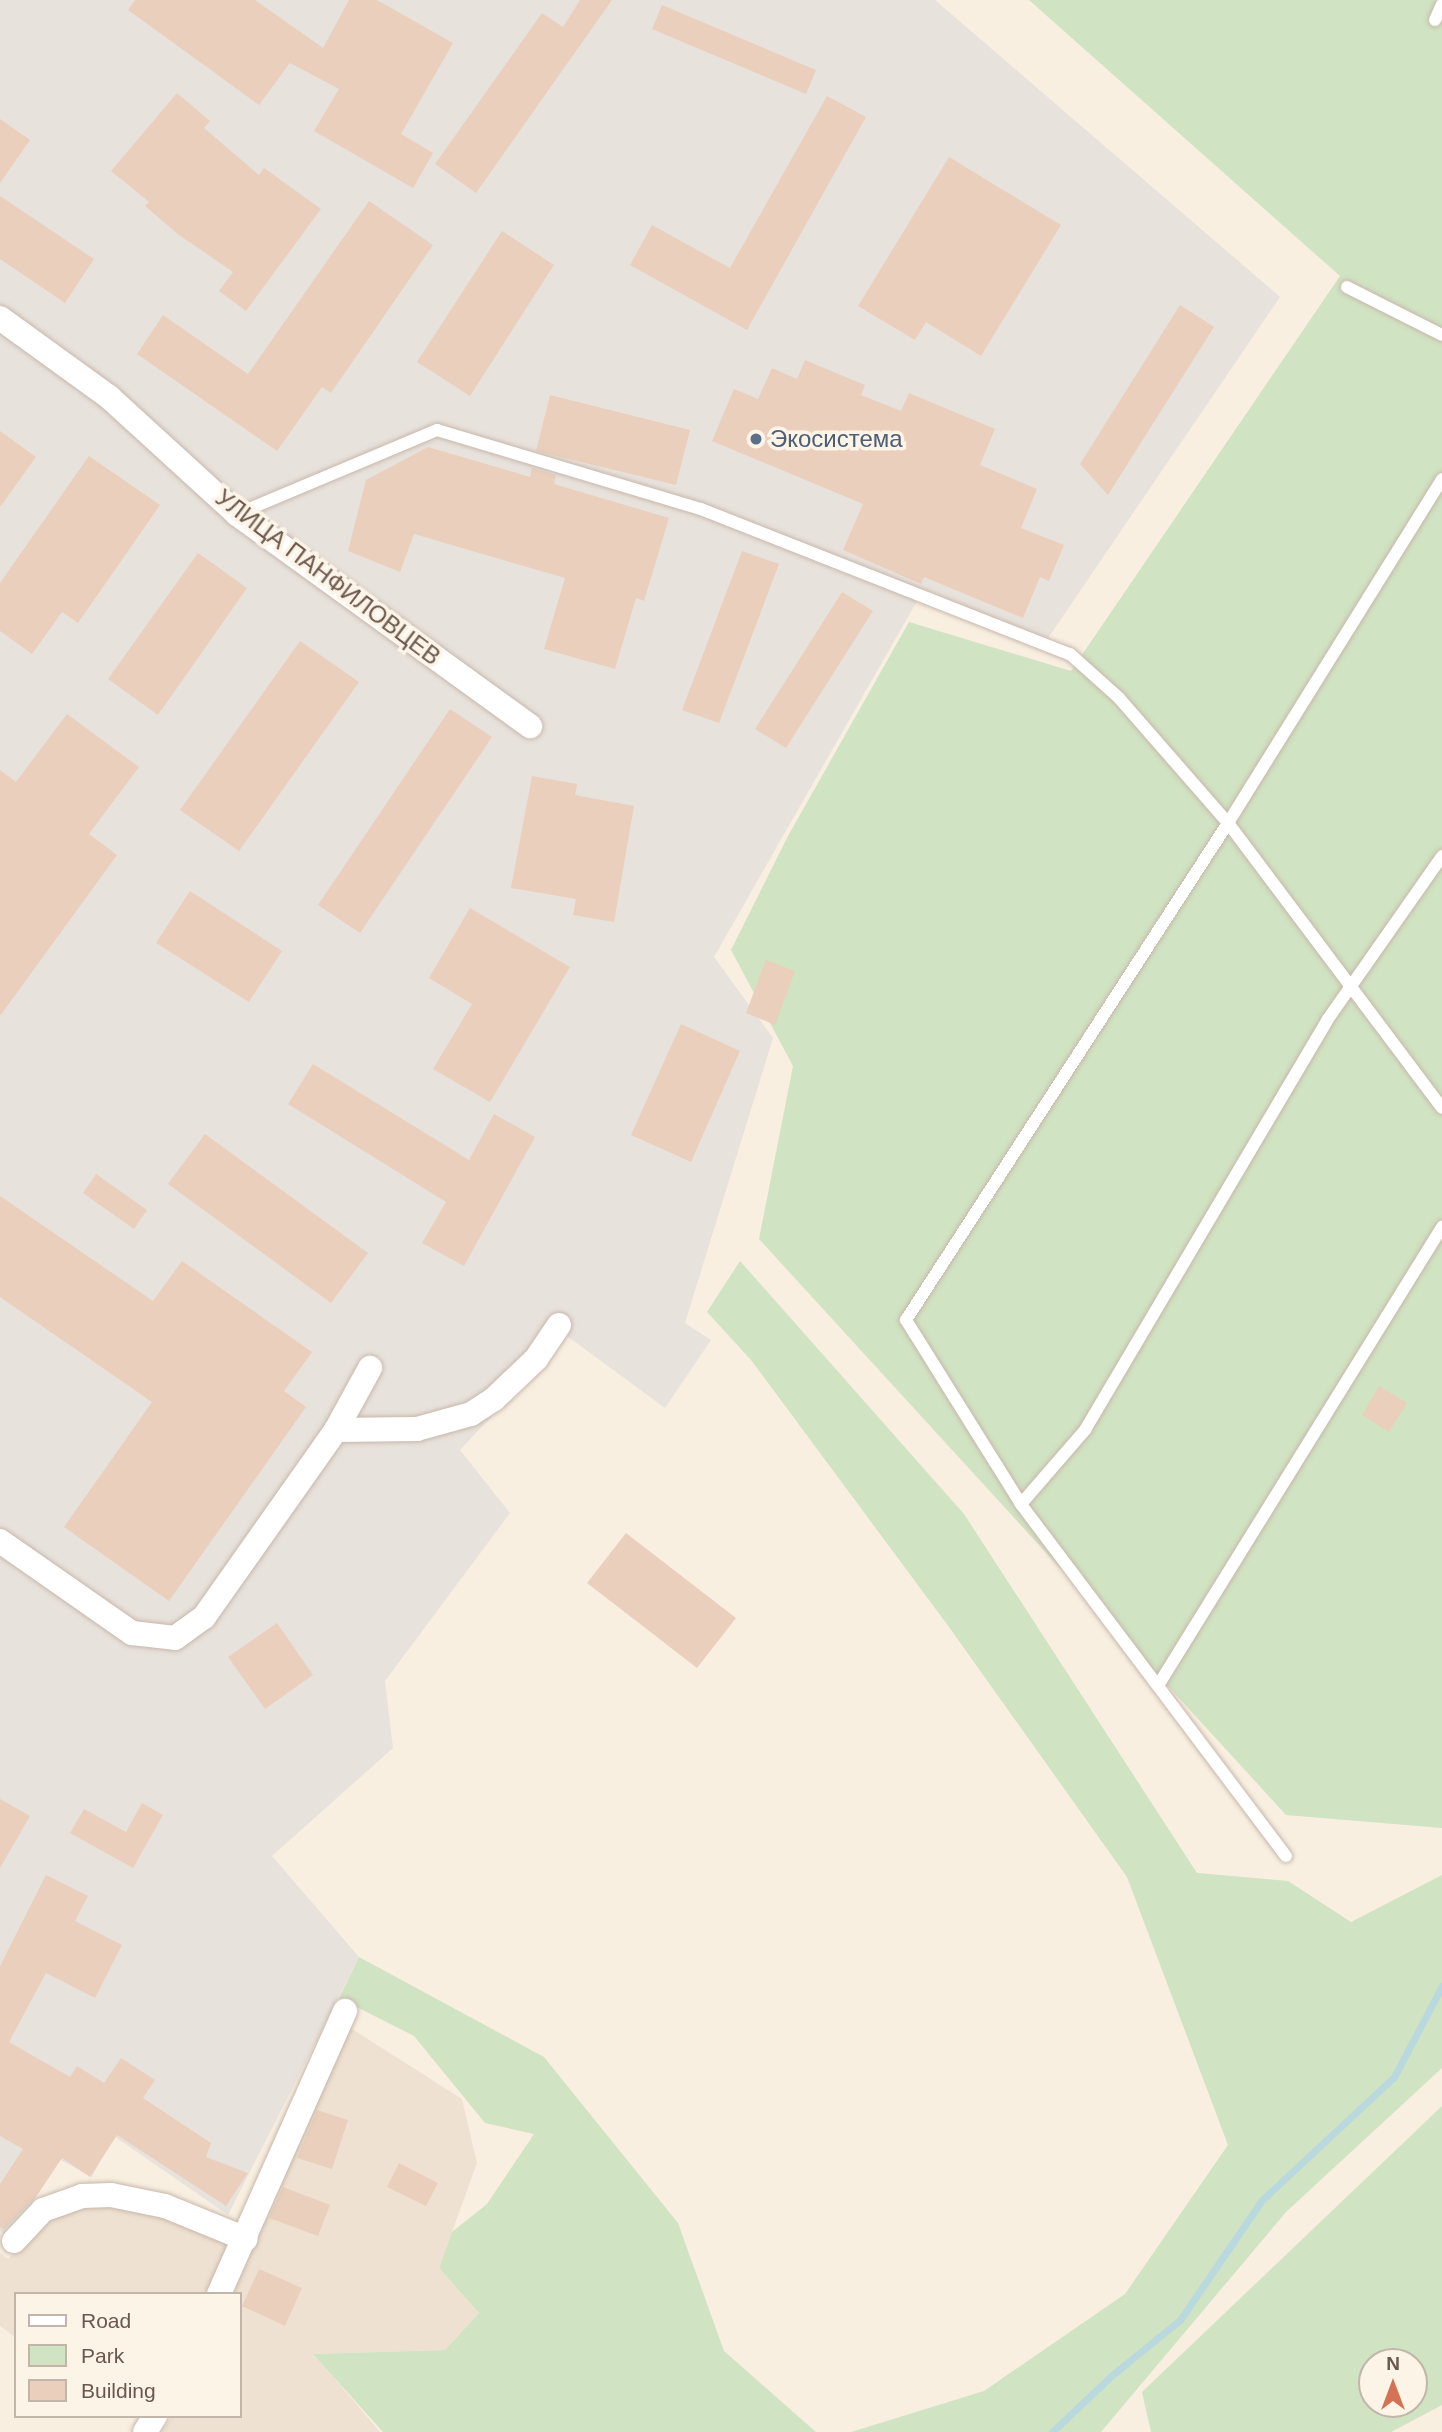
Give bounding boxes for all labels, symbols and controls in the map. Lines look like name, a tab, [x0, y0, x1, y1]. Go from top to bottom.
place label: Экосистема	[770, 425, 903, 453]
marker: Экосистема	[748, 431, 764, 447]
street label: УЛИЦА ПАНФИЛОВЦЕВ	[210, 483, 446, 671]
legend	[14, 2292, 242, 2418]
text: Road	[81, 2309, 131, 2332]
text: Park	[81, 2344, 124, 2367]
north arrow	[1358, 2348, 1428, 2418]
text: N	[1386, 2353, 1400, 2374]
text: Building	[81, 2379, 156, 2402]

